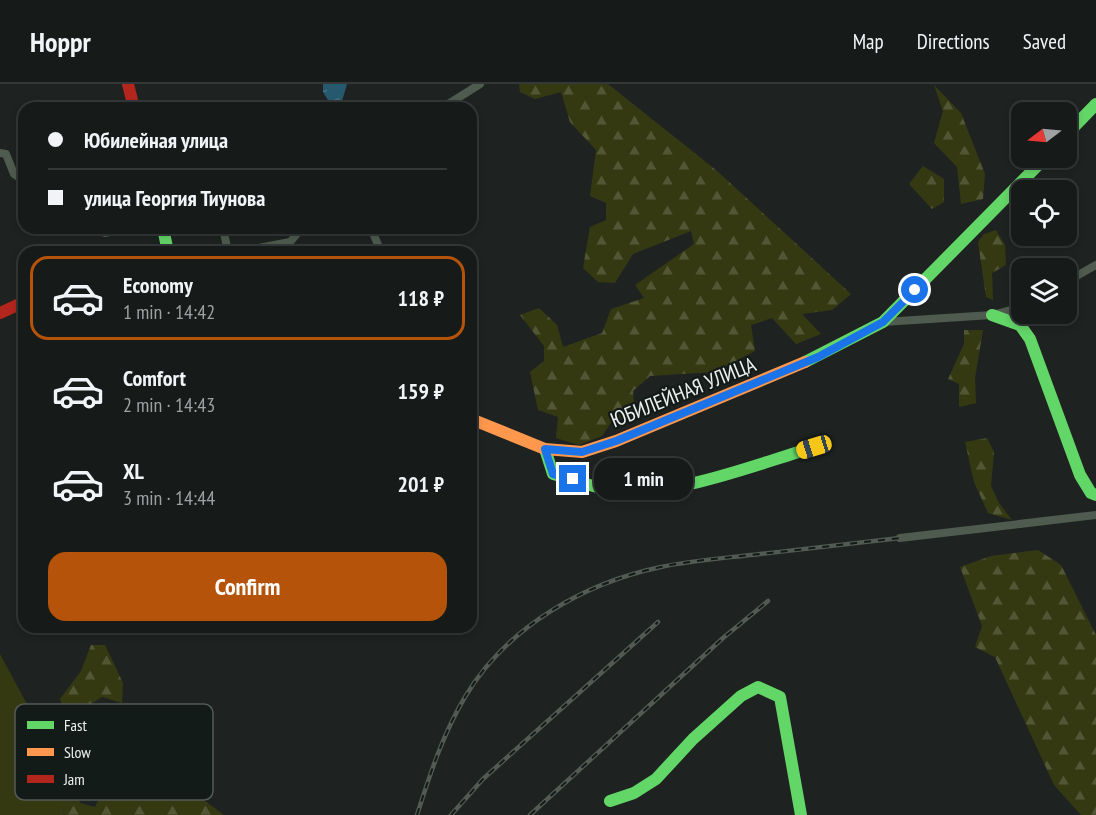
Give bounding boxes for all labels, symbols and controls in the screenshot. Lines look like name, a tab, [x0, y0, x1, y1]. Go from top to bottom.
text: Hoppr	[30, 23, 91, 60]
text: Map	[853, 28, 884, 55]
text: Directions	[917, 28, 990, 55]
text: Saved	[1023, 28, 1066, 55]
north arrow	[1011, 102, 1077, 168]
map controls	[1011, 102, 1077, 324]
text: Юбилейная улица	[84, 126, 228, 154]
button: locate	[1011, 180, 1077, 246]
text: улица Георгия Тиунова	[84, 184, 265, 212]
button: layers	[1011, 258, 1077, 324]
icon: car	[51, 271, 105, 325]
text: Economy	[123, 271, 193, 299]
route start	[901, 276, 928, 303]
text: 118 ₽	[397, 284, 444, 312]
text: 1 min · 14:42	[123, 299, 215, 325]
street label: ЮБИЛЕЙНАЯ УЛИЦА	[606, 351, 760, 433]
icon: car	[51, 364, 105, 418]
text: Comfort	[123, 364, 186, 392]
text: 159 ₽	[397, 377, 444, 405]
text: 2 min · 14:43	[123, 392, 215, 418]
car	[794, 433, 834, 461]
icon: car	[51, 457, 105, 511]
text: XL	[123, 457, 144, 485]
callout: 1 min	[594, 458, 693, 500]
route end	[559, 465, 586, 492]
text: 1 min	[623, 466, 664, 492]
text: 201 ₽	[397, 470, 444, 498]
text: 3 min · 14:44	[123, 485, 215, 511]
button: Confirm	[48, 552, 447, 621]
legend	[15, 704, 213, 800]
text: Fast	[64, 715, 87, 735]
text: Slow	[64, 742, 91, 762]
text: Jam	[63, 769, 85, 789]

